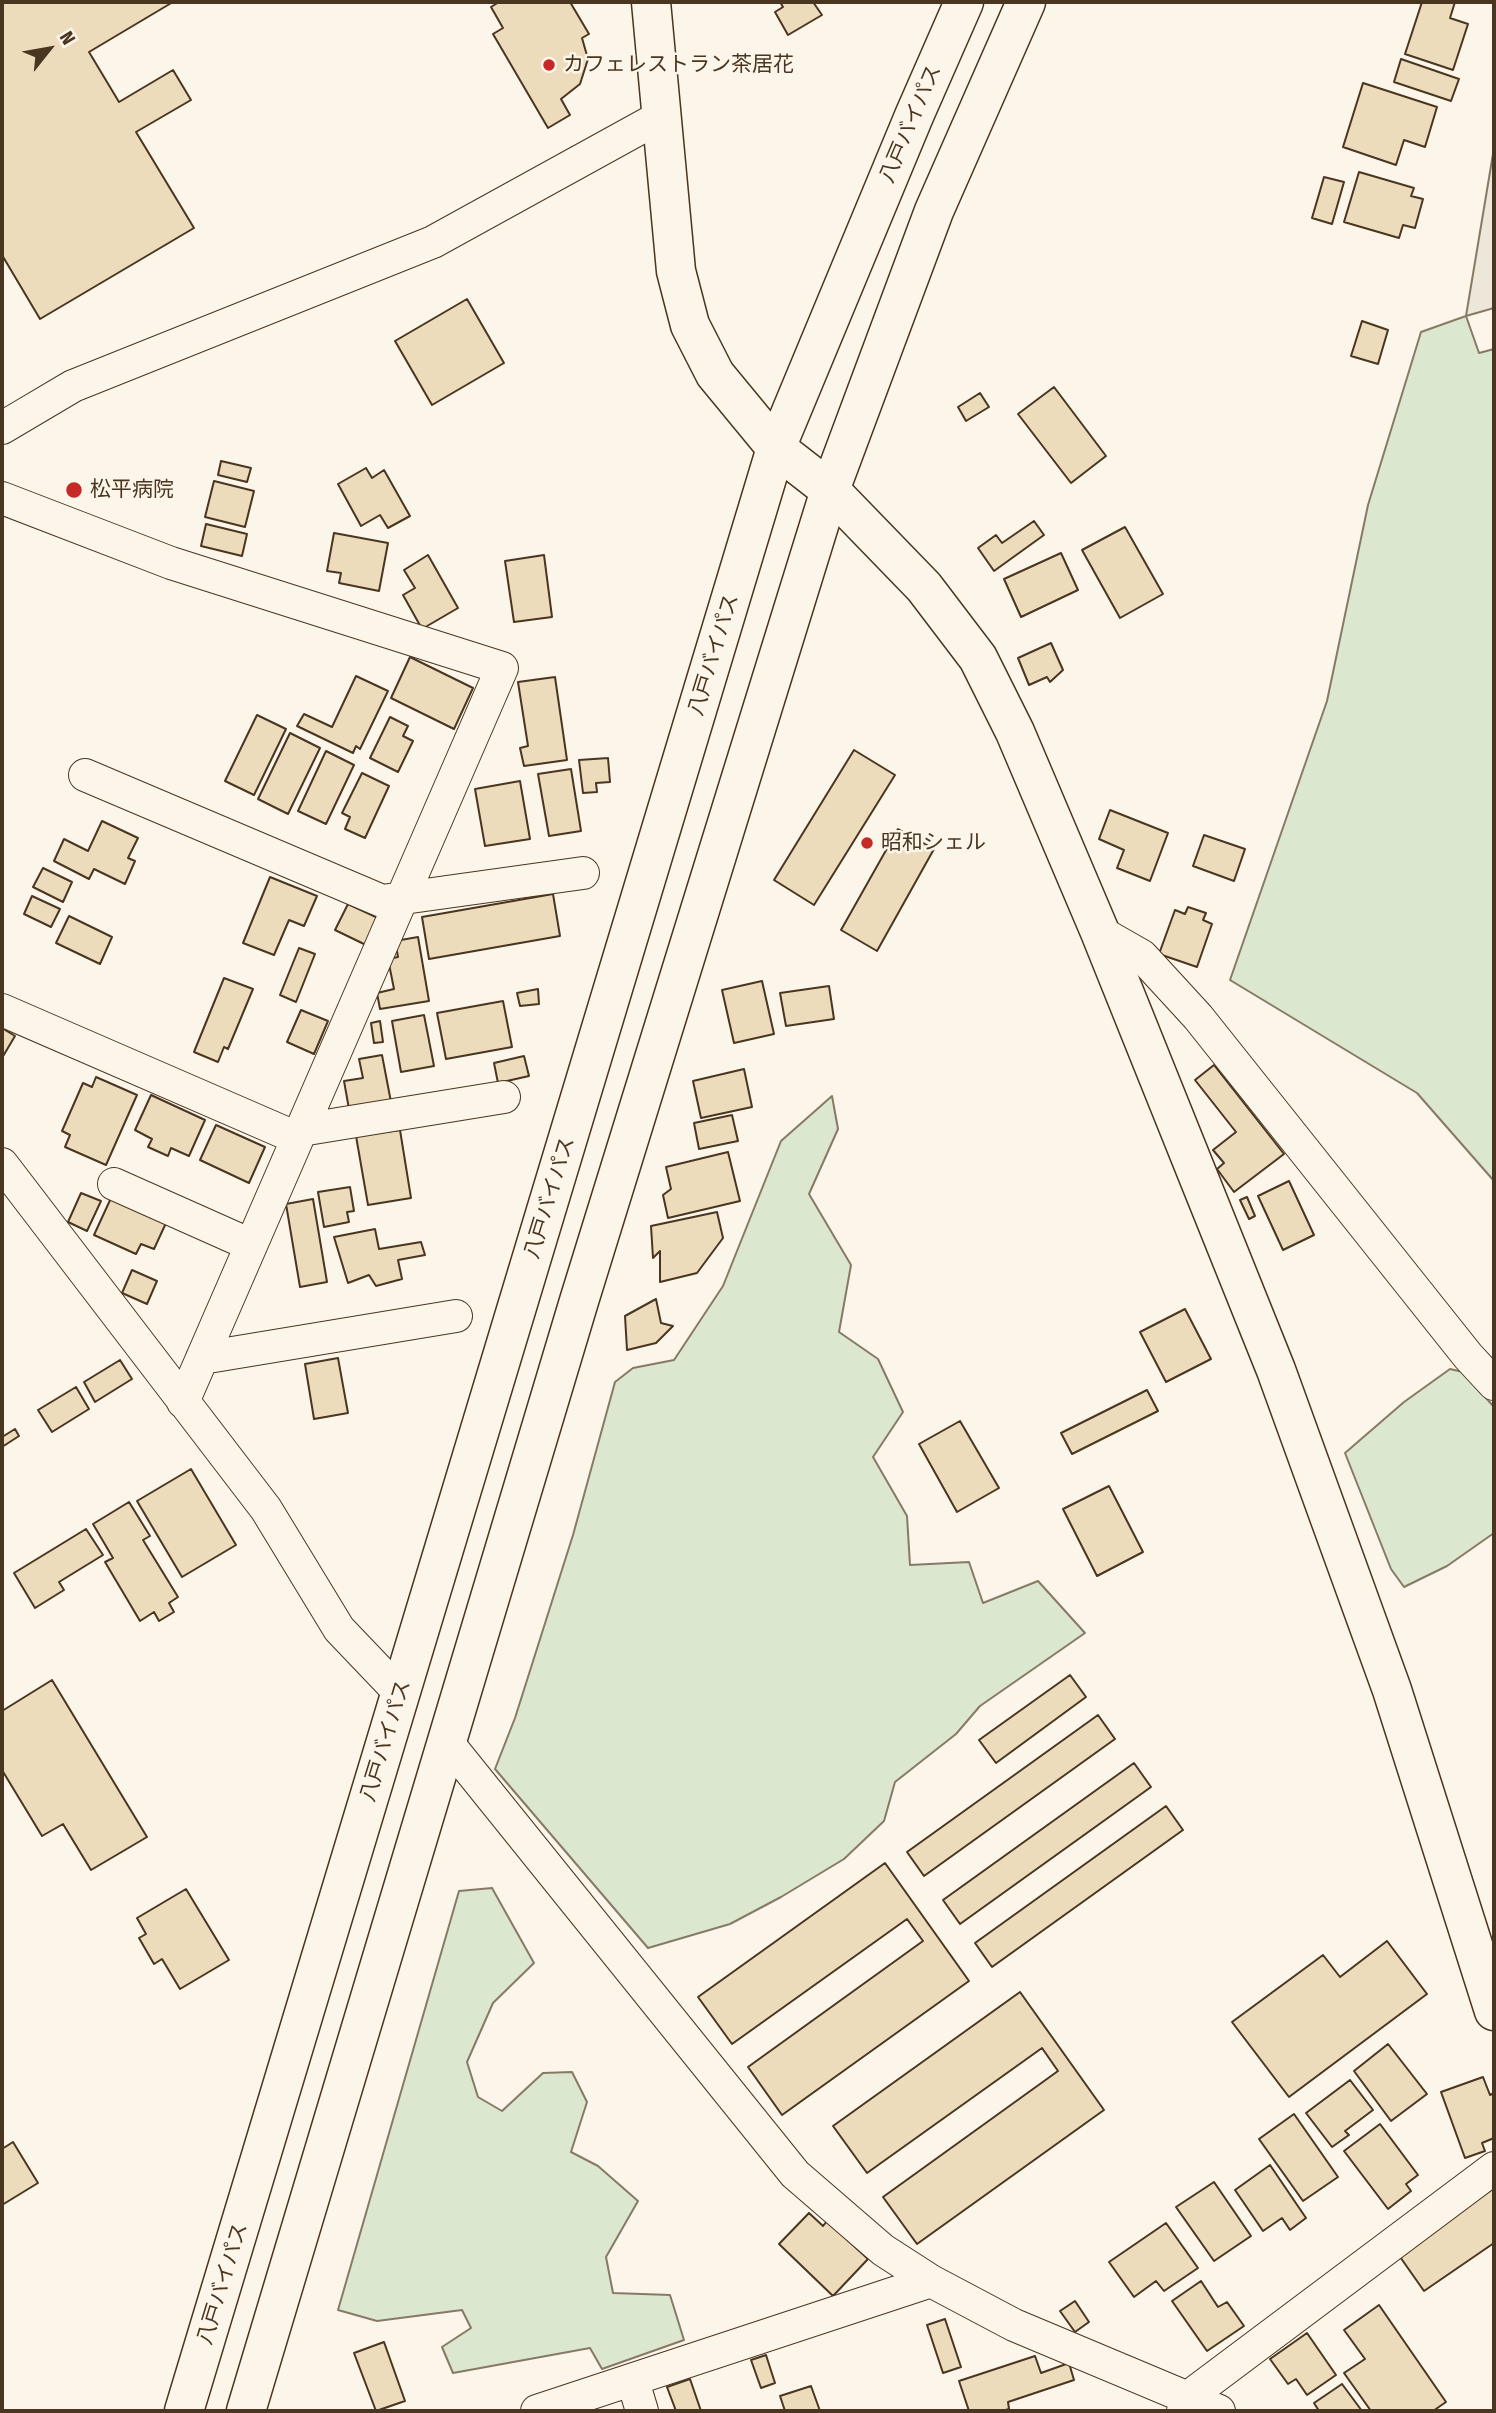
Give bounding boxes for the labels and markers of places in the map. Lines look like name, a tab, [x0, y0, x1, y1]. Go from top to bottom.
place label: カフェレストラン茶居花	[563, 52, 794, 78]
marker: カフェレストラン茶居花	[541, 57, 557, 73]
place label: 松平病院	[90, 477, 174, 503]
marker: 松平病院	[64, 480, 84, 500]
place label: 昭和シェル	[881, 830, 986, 856]
marker: 昭和シェル	[859, 835, 875, 851]

